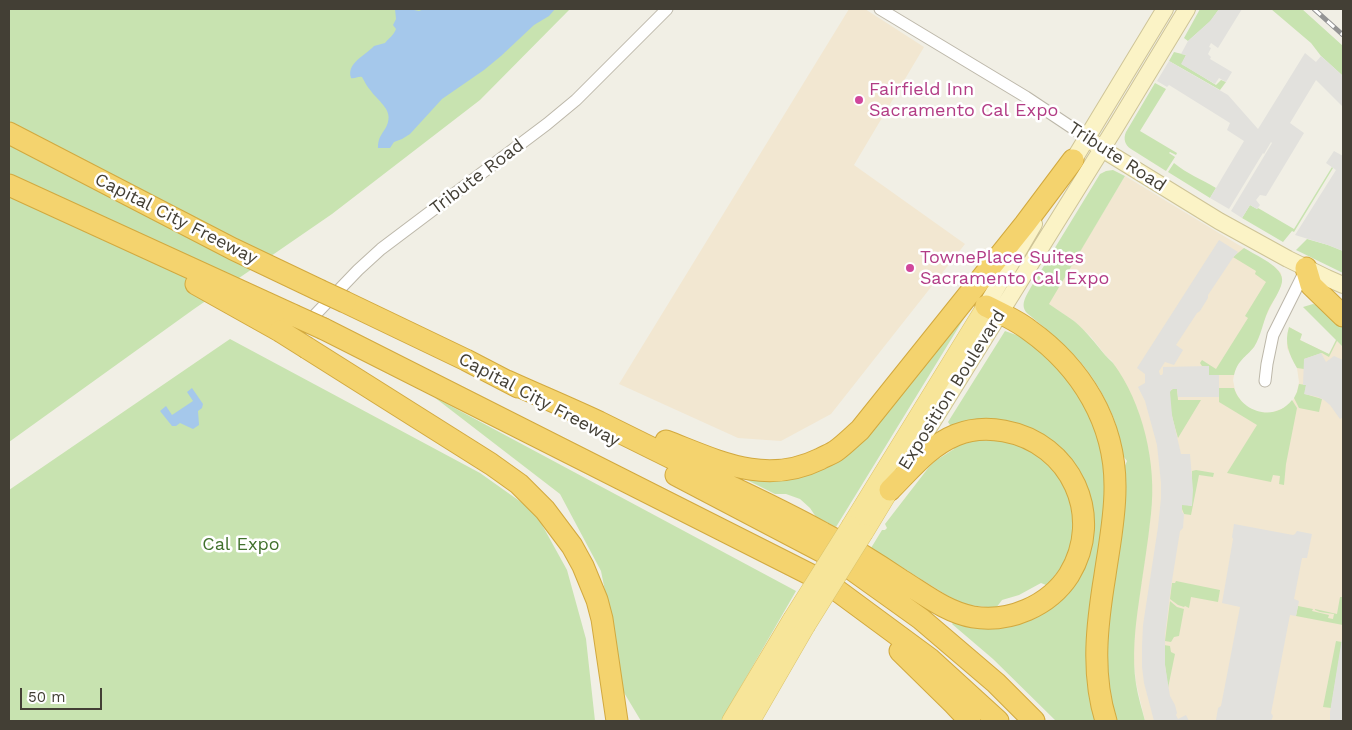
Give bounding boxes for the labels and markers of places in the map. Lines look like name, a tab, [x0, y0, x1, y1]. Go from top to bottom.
place label: Fairfield Inn Sacramento Cal Expo	[869, 79, 1058, 122]
marker: Fairfield Inn Sacramento Cal Expo	[853, 94, 865, 106]
place label: TownePlace Suites Sacramento Cal Expo	[920, 247, 1109, 290]
marker: TownePlace Suites Sacramento Cal Expo	[904, 262, 916, 274]

